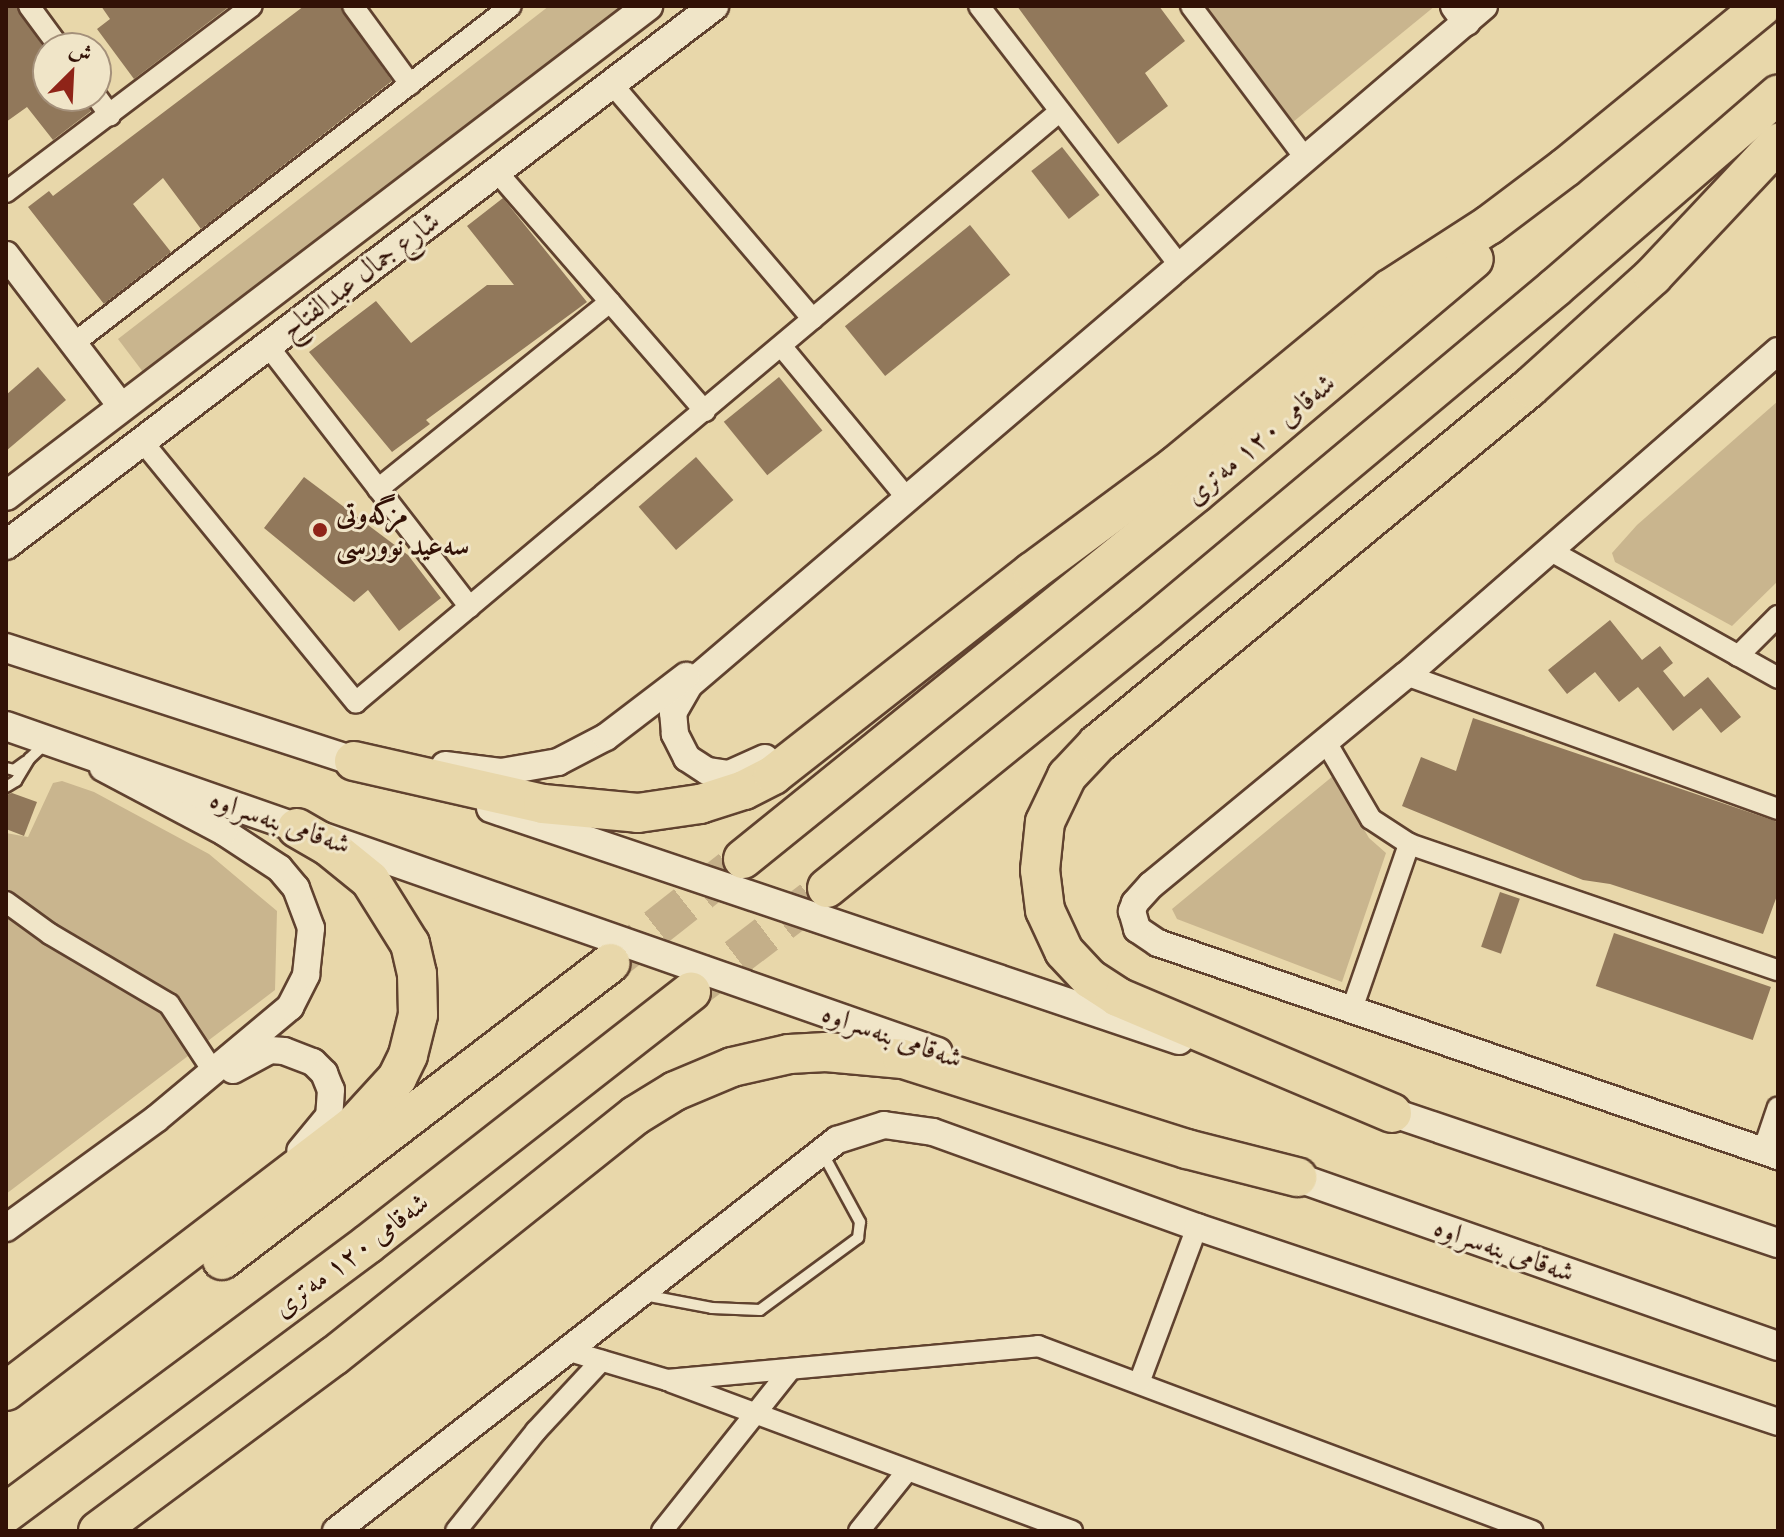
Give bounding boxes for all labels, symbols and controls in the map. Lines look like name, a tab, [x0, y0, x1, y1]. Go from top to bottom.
north arrow	[32, 32, 112, 112]
text: ش	[66, 36, 96, 68]
street label: شارع جمال عبدالفتاح	[274, 204, 446, 346]
street label: شەقامی ١٢٠ مەتری	[1178, 366, 1342, 512]
place label: مزگەوتی سەعید نوورسی	[336, 497, 469, 563]
marker: مزگەوتی سەعید نوورسی	[311, 521, 329, 539]
street label: شەقامی بنەسراوە	[205, 782, 355, 862]
street label: شەقامی بنەسراوە	[817, 996, 967, 1076]
street label: شەقامی ١٢٠ مەتری	[266, 1185, 436, 1325]
street label: شەقامی بنەسراوە	[1429, 1210, 1579, 1290]

